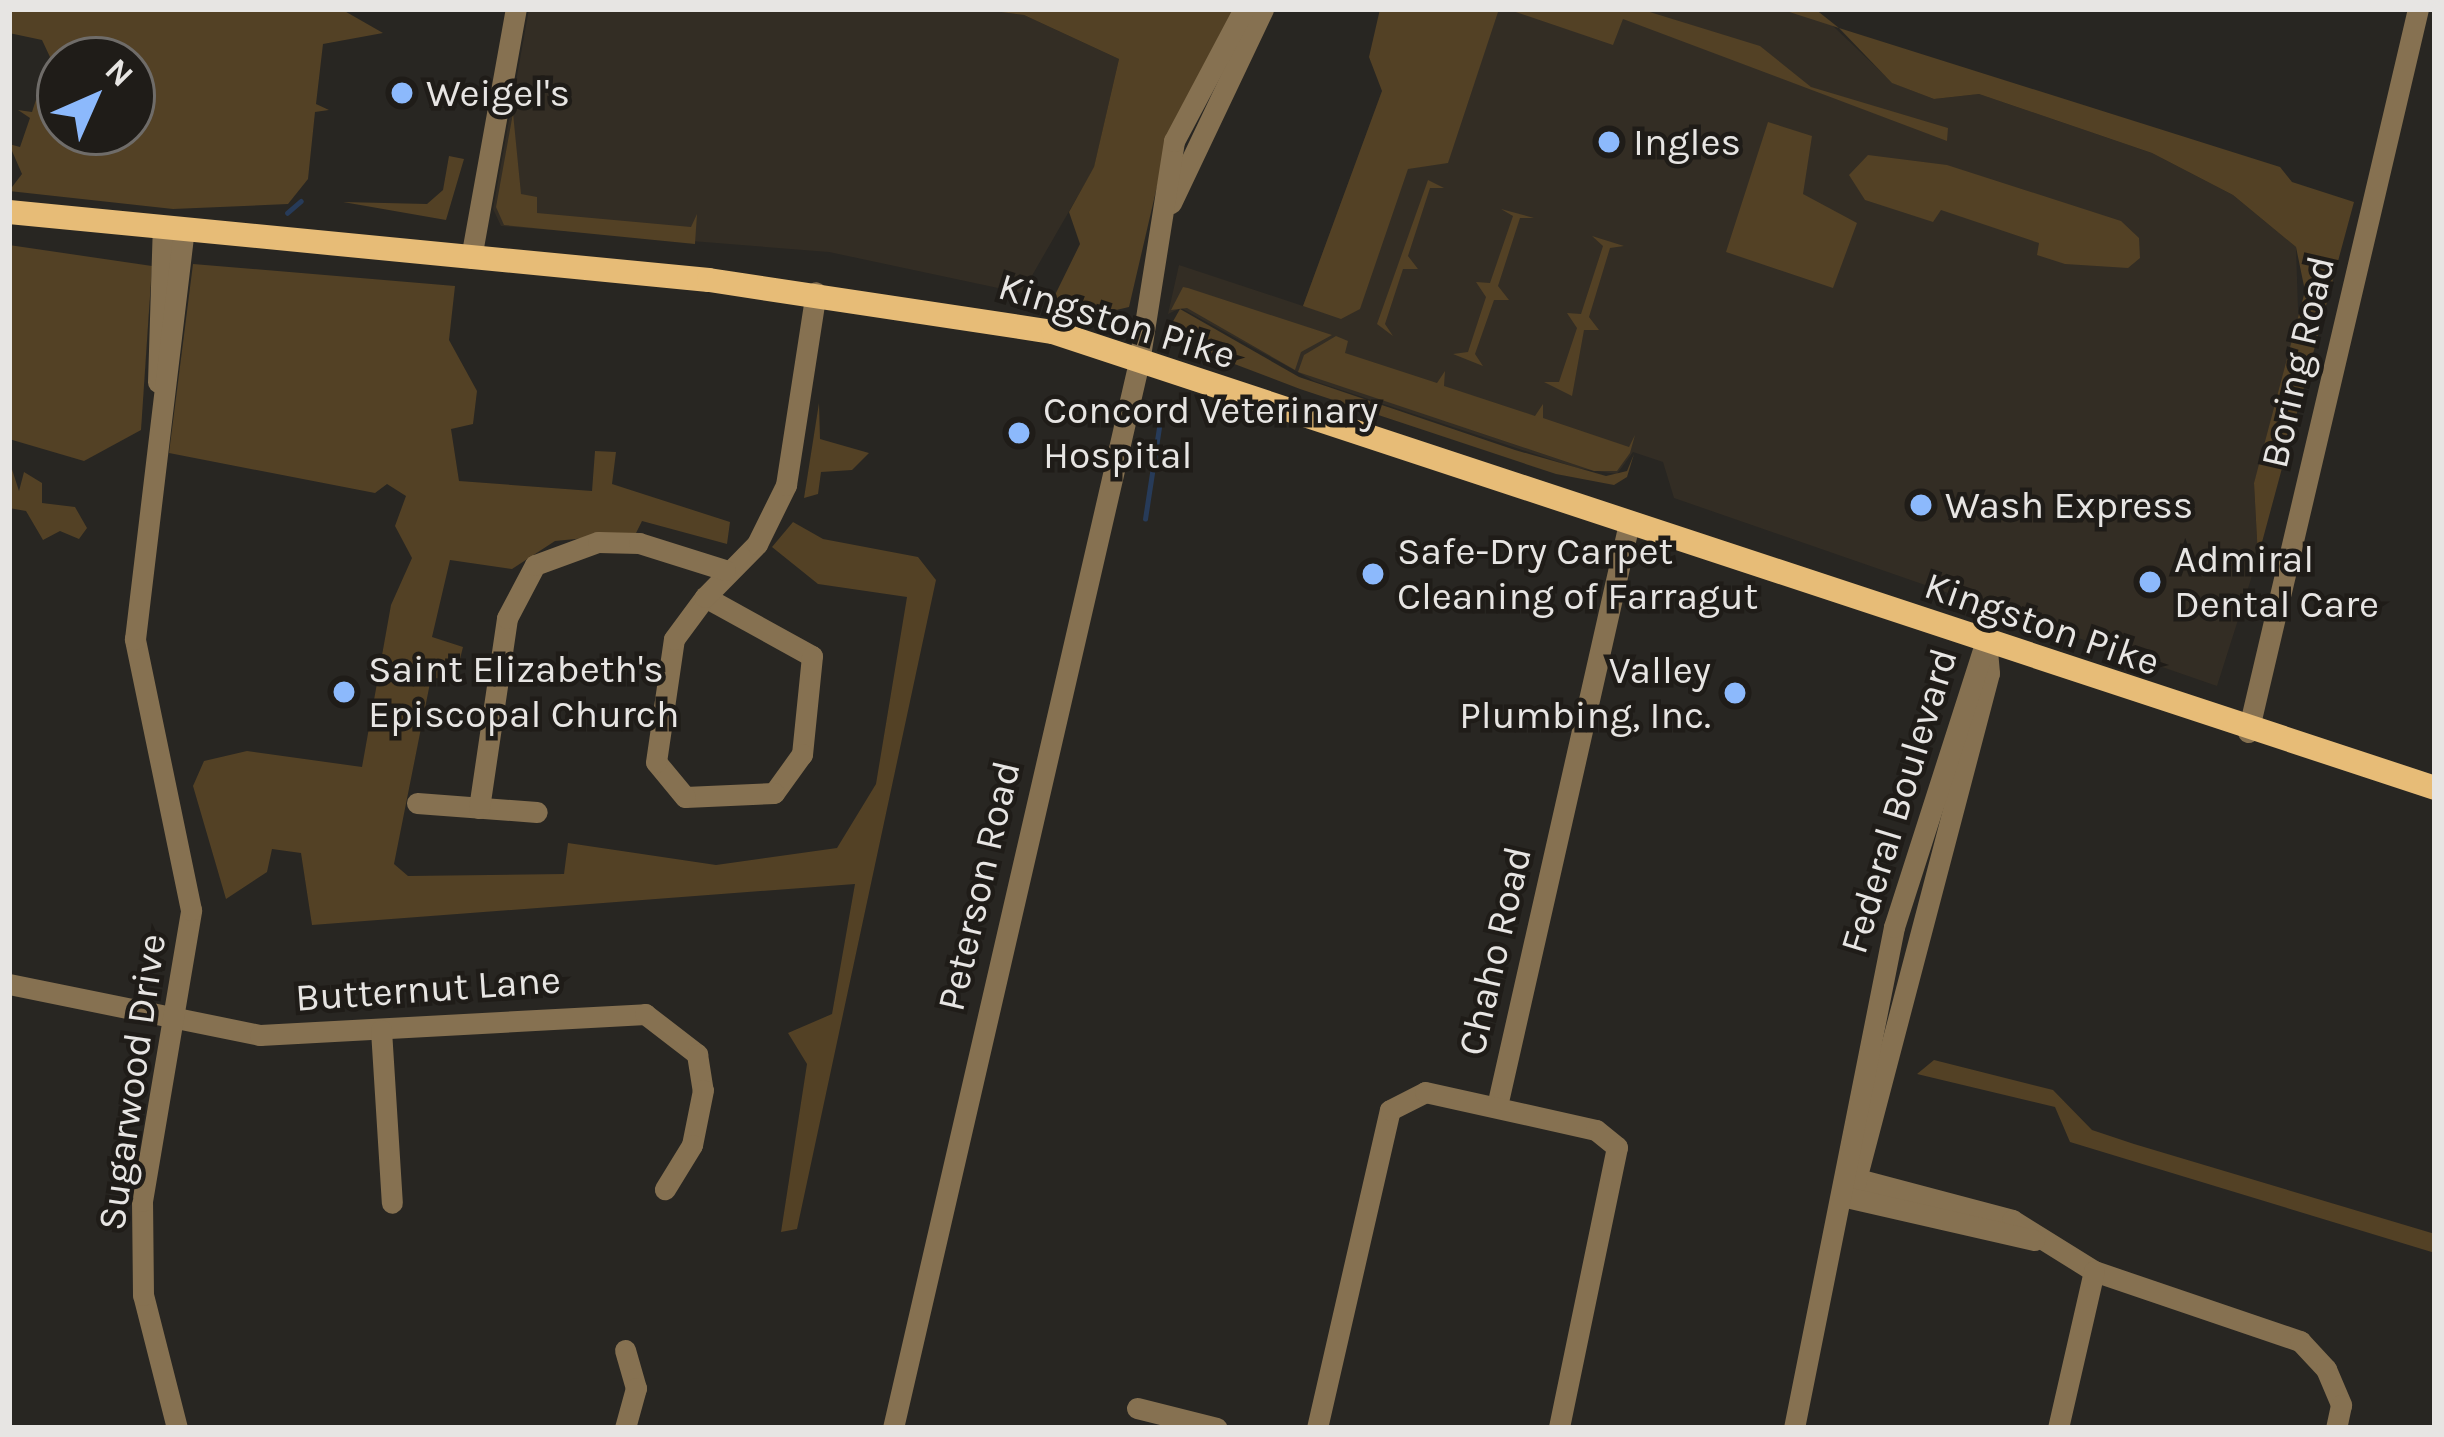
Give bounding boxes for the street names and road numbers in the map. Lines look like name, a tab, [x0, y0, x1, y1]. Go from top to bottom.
street label: Boring Road	[2251, 252, 2345, 472]
street label: Kingston Pike	[993, 263, 1241, 379]
street label: Kingston Pike	[1918, 562, 2166, 686]
street label: Federal Boulevard	[1830, 643, 1968, 959]
street label: Peterson Road	[928, 757, 1030, 1015]
street label: Chaho Road	[1448, 842, 1542, 1060]
street label: Sugarwood Drive	[88, 931, 176, 1233]
street label: Butternut Lane	[294, 956, 562, 1022]

